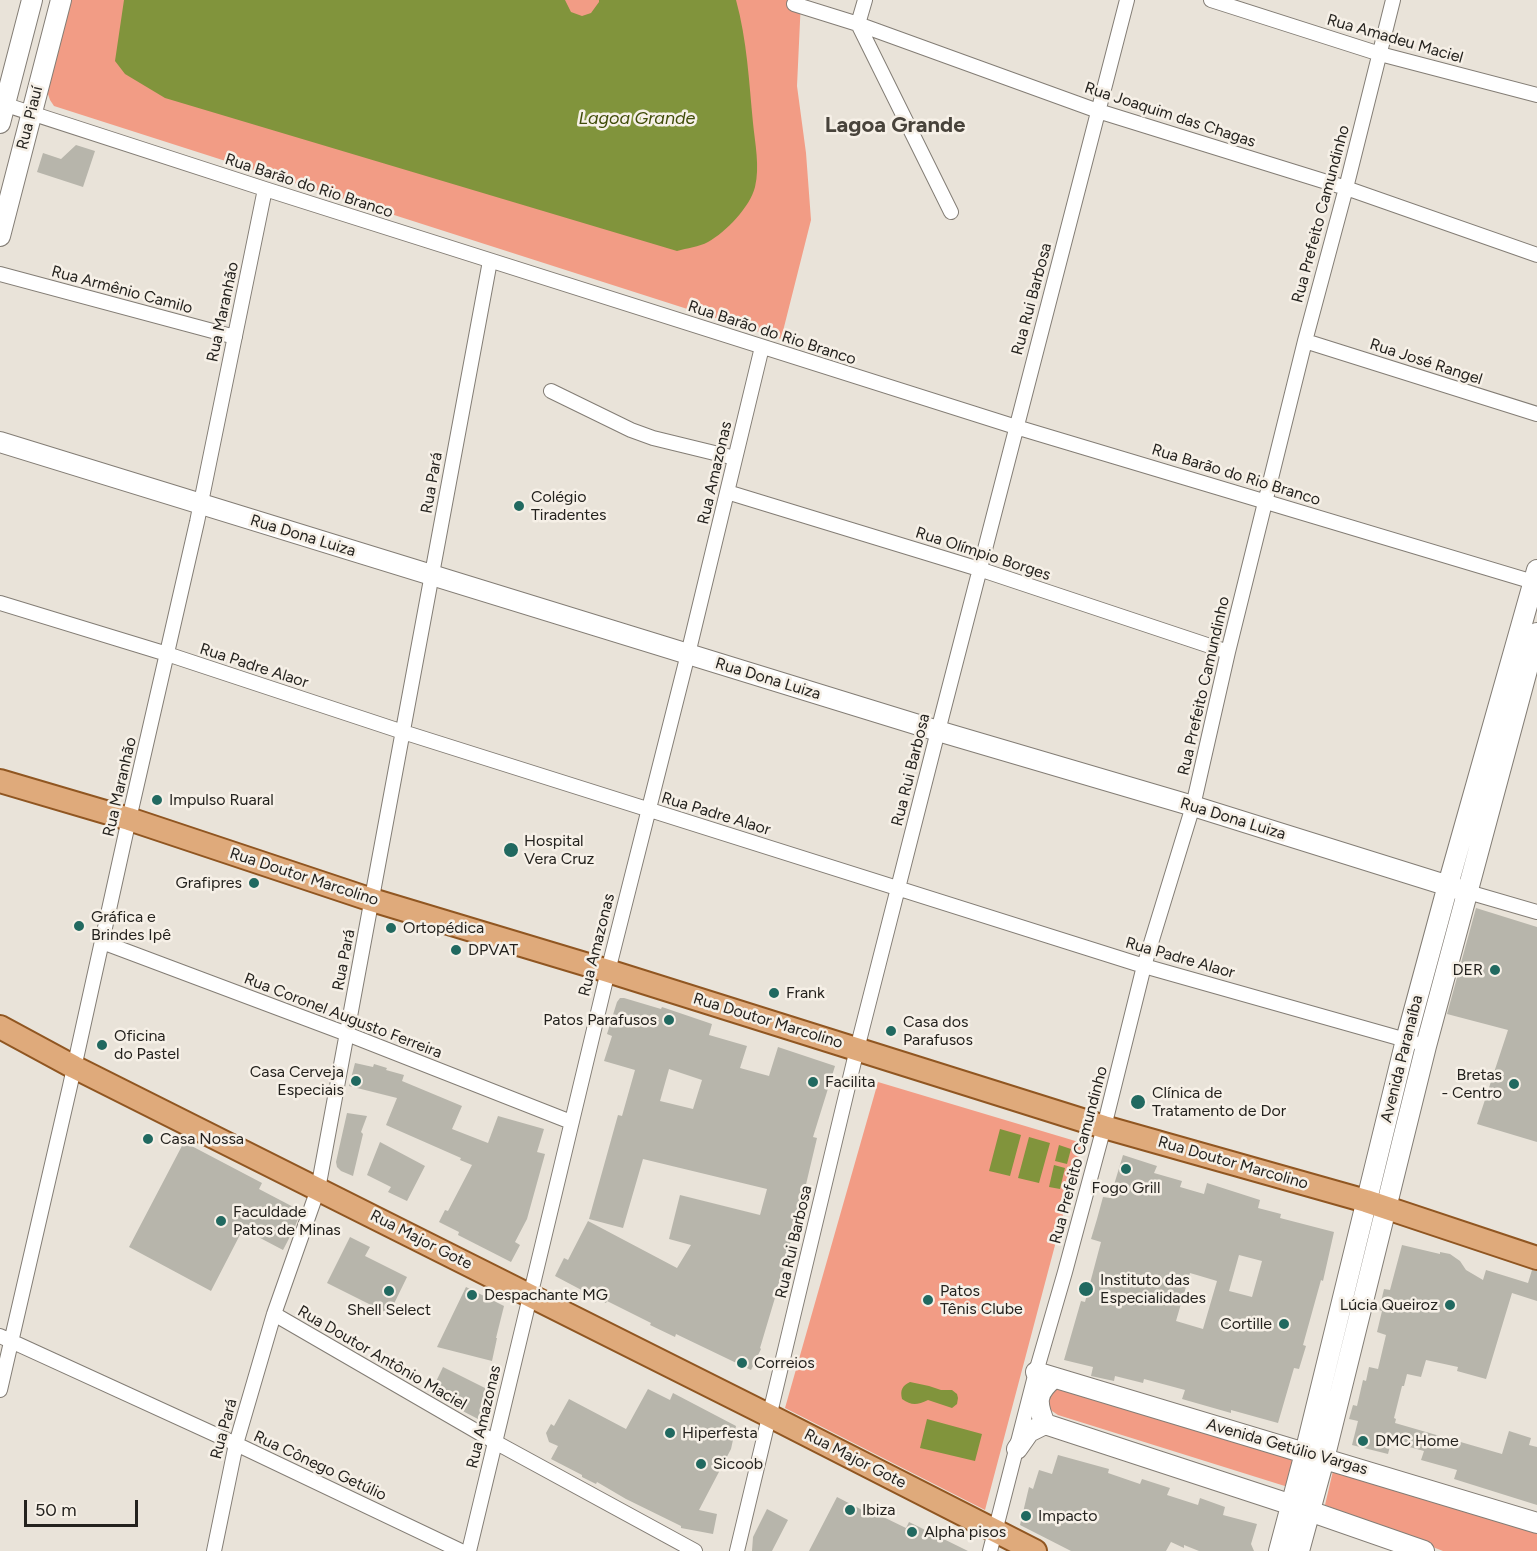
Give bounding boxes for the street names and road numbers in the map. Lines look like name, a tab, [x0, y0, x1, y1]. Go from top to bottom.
street label: Rua Amadeu Maciel	[1325, 10, 1465, 68]
street label: Rua Joaquim das Chagas	[1082, 78, 1258, 152]
street label: Rua Piauí	[13, 84, 47, 152]
street label: Rua Prefeito Camundinho	[1288, 123, 1354, 305]
street label: Rua Barão do Rio Branco	[223, 150, 395, 222]
street label: Rua Rui Barbosa	[1008, 241, 1056, 357]
street label: Rua Maranhão	[203, 260, 243, 364]
street label: Rua Armênio Camilo	[49, 262, 195, 318]
street label: Rua Barão do Rio Branco	[686, 297, 858, 369]
street label: Rua José Rangel	[1367, 335, 1485, 389]
street label: Rua Amazonas	[694, 420, 736, 526]
street label: Rua Barão do Rio Branco	[1149, 440, 1323, 510]
street label: Rua Pará	[417, 451, 447, 515]
street label: Rua Dona Luiza	[248, 511, 358, 561]
street label: Rua Olímpio Borges	[913, 523, 1053, 585]
street label: Rua Prefeito Camundinho	[1174, 595, 1234, 777]
street label: Rua Padre Alaor	[197, 639, 311, 693]
street label: Rua Dona Luiza	[713, 654, 823, 704]
street label: Rua Rui Barbosa	[888, 712, 934, 828]
street label: Rua Maranhão	[99, 735, 141, 839]
street label: Rua Padre Alaor	[659, 788, 773, 840]
street label: Rua Dona Luiza	[1178, 794, 1288, 844]
street label: Rua Doutor Marcolino	[227, 844, 381, 910]
street label: Rua Amazonas	[575, 892, 619, 998]
street label: Rua Pará	[329, 928, 359, 992]
street label: Rua Padre Alaor	[1123, 933, 1237, 983]
street label: Rua Coronel Augusto Ferreira	[241, 969, 445, 1063]
street label: Rua Doutor Marcolino	[691, 989, 845, 1053]
street label: Avenida Paranaíba	[1377, 993, 1427, 1125]
street label: Rua Prefeito Camundinho	[1046, 1064, 1112, 1246]
street label: Rua Doutor Marcolino	[1156, 1132, 1310, 1194]
street label: Rua Rui Barbosa	[772, 1184, 816, 1300]
street label: Rua Major Gote	[367, 1206, 475, 1274]
street label: Rua Doutor Antônio Maciel	[294, 1302, 470, 1414]
street label: Rua Amazonas	[463, 1364, 505, 1470]
street label: Rua Pará	[207, 1397, 241, 1461]
street label: Avenida Getúlio Vargas	[1204, 1415, 1370, 1479]
street label: Rua Major Gote	[801, 1425, 909, 1493]
street label: Rua Cônego Getúlio	[250, 1427, 390, 1505]

